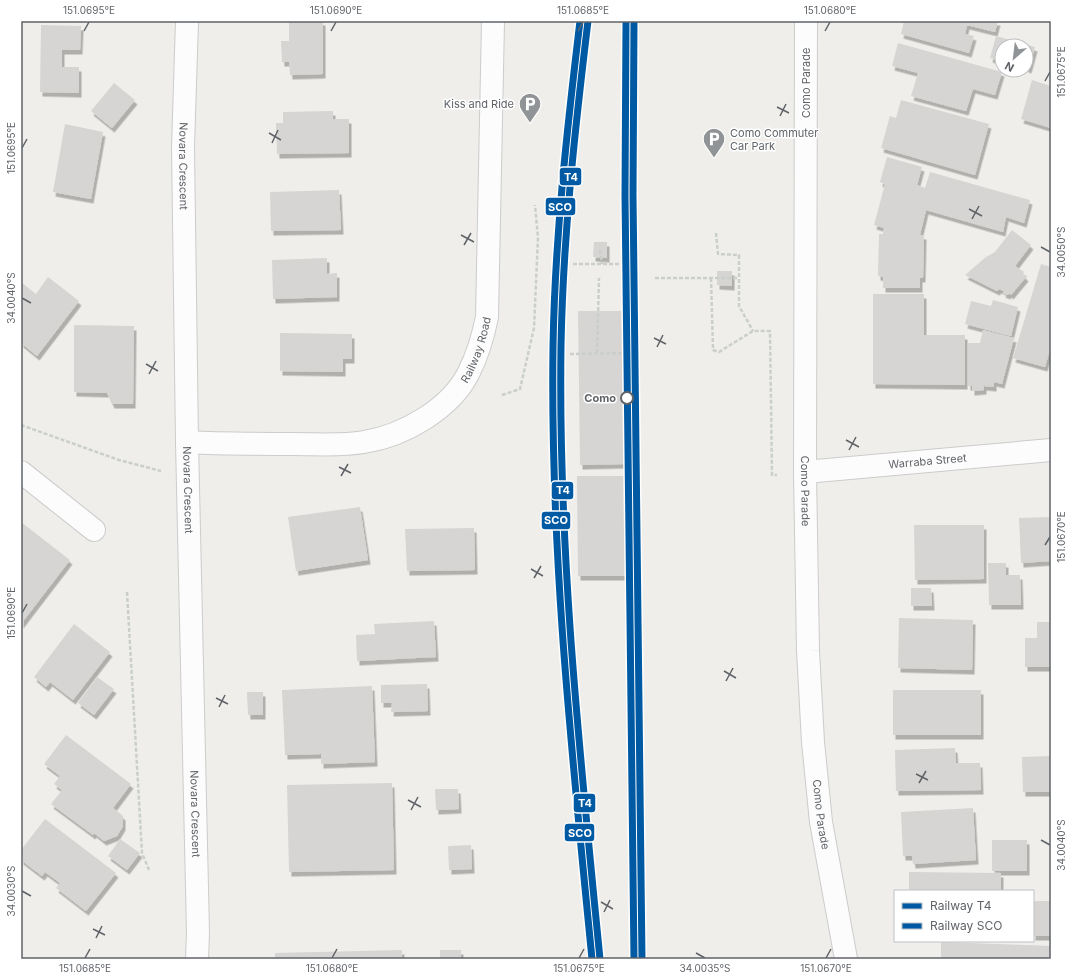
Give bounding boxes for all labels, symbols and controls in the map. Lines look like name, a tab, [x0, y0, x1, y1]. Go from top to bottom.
text: 151.0695°E	[63, 4, 115, 16]
text: 151.0690°E	[310, 4, 362, 16]
text: 151.0685°E	[557, 4, 609, 16]
text: 151.0680°E	[804, 4, 856, 16]
north arrow	[994, 38, 1034, 78]
text: 151.0675°E	[1055, 46, 1067, 98]
street label: Como Parade	[799, 48, 813, 118]
text: N	[1002, 59, 1016, 75]
parking icon: Kiss and Ride	[517, 91, 543, 124]
place label: Kiss and Ride	[444, 97, 514, 111]
text: 151.0695°E	[5, 122, 17, 174]
street label: Novara Crescent	[176, 122, 191, 210]
parking icon: Como Commuter Car Park	[701, 126, 727, 159]
place label: Como Commuter Car Park	[730, 126, 818, 153]
line badge: T4	[559, 167, 582, 186]
text: T4	[564, 170, 578, 184]
line badge: SCO	[545, 197, 576, 216]
text: SCO	[548, 200, 572, 214]
text: 34.0050°S	[1055, 227, 1067, 277]
text: 34.0040°S	[5, 272, 17, 324]
street label: Railway Road	[457, 316, 494, 385]
place label: Como	[584, 391, 616, 405]
marker: Como	[620, 391, 634, 405]
street label: Novara Crescent	[180, 446, 196, 534]
street label: Warraba Street	[888, 451, 968, 472]
street label: Como Parade	[798, 456, 813, 526]
line badge: T4	[551, 481, 574, 500]
text: T4	[556, 483, 570, 497]
line badge: SCO	[541, 511, 571, 530]
text: 151.0670°E	[1055, 511, 1067, 563]
text: SCO	[544, 513, 568, 527]
text: 151.0690°E	[5, 587, 17, 639]
street label: Novara Crescent	[187, 770, 203, 858]
street label: Como Parade	[810, 779, 833, 851]
line badge: T4	[573, 793, 596, 813]
text: T4	[578, 796, 592, 810]
text: 34.0040°S	[1055, 819, 1067, 871]
line badge: SCO	[564, 823, 595, 842]
text: SCO	[568, 826, 592, 840]
text: 34.0030°S	[5, 865, 17, 917]
legend	[894, 890, 1034, 942]
text: Railway T4	[930, 898, 992, 913]
text: Railway SCO	[930, 918, 1002, 933]
text: 151.0685°E	[59, 962, 111, 974]
text: 151.0680°E	[306, 962, 358, 974]
text: 151.0675°E	[553, 962, 605, 974]
text: 34.0035°S	[680, 962, 730, 974]
text: 151.0670°E	[800, 962, 852, 974]

